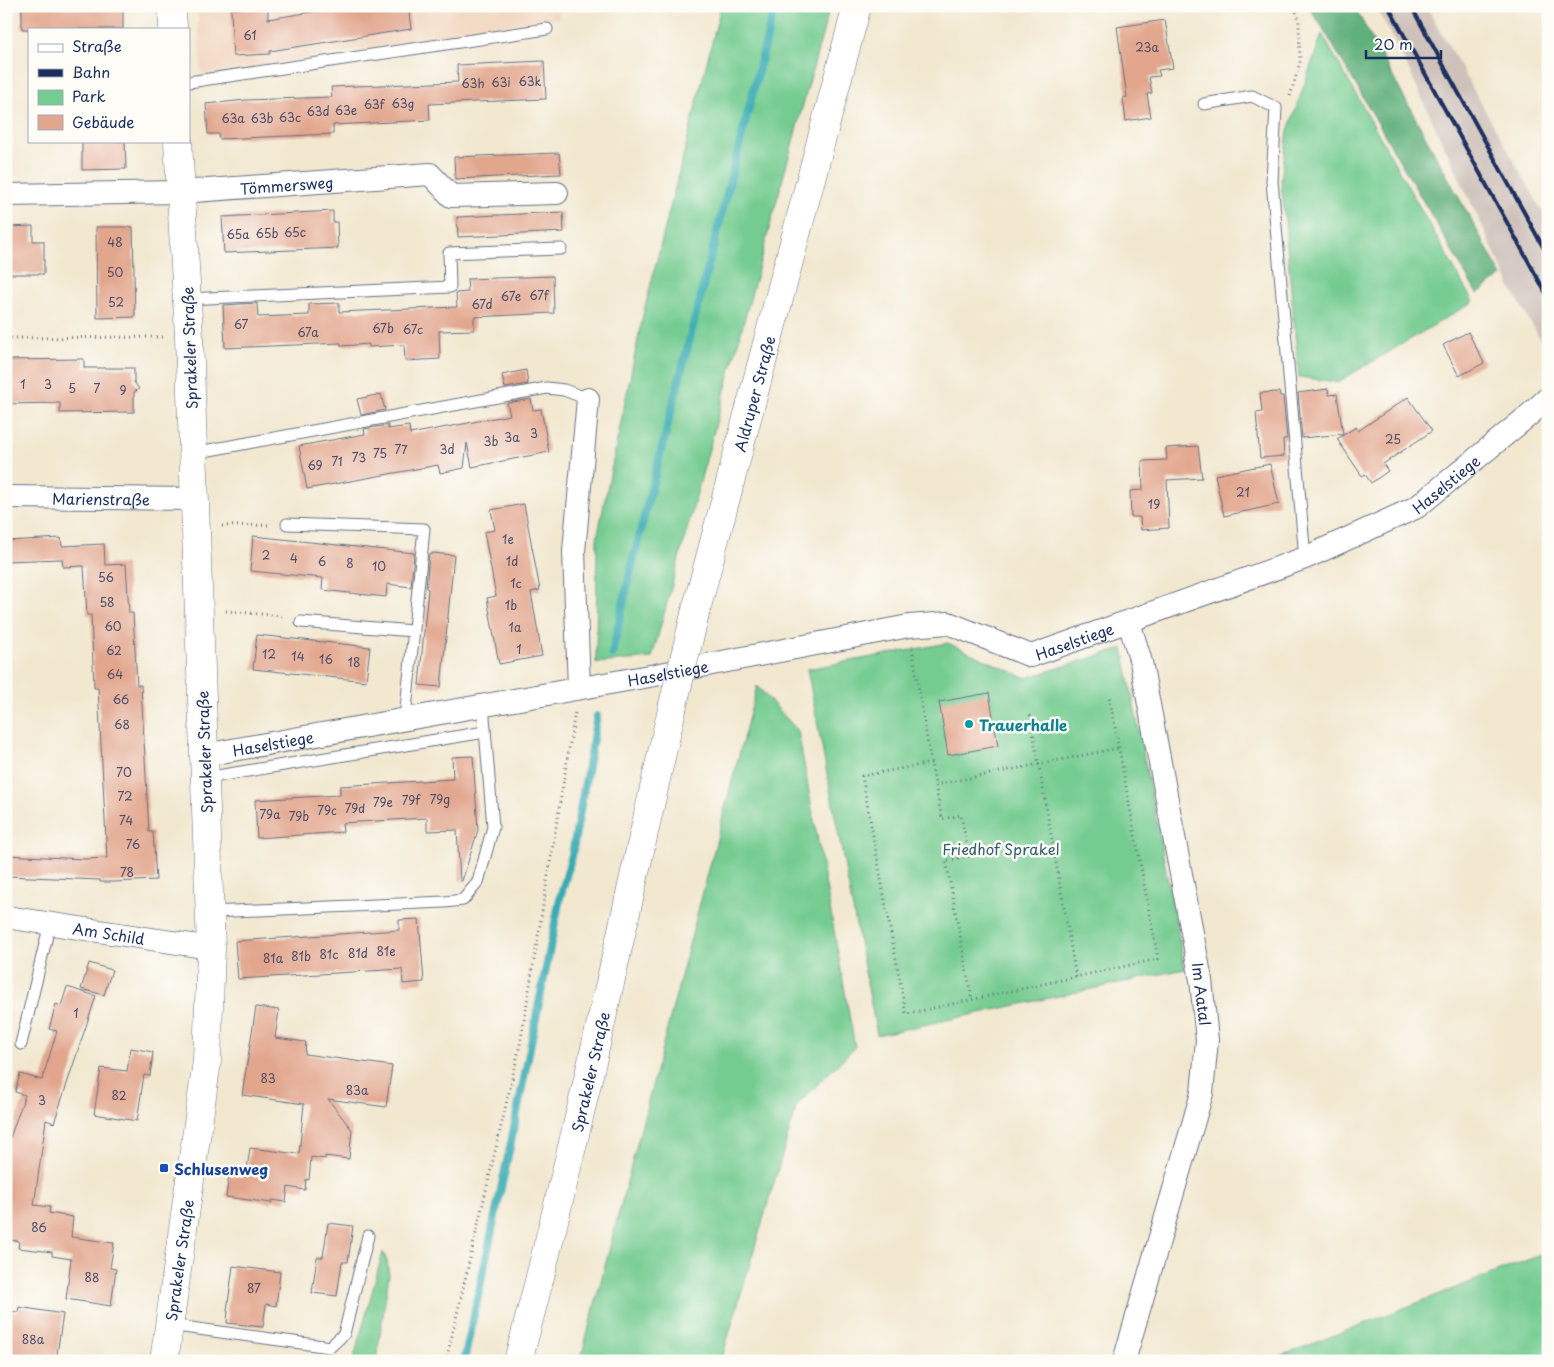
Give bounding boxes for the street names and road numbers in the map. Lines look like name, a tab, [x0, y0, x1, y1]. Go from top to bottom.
street label: Tömmersweg	[239, 169, 334, 199]
street label: Sprakeler Straße	[175, 286, 203, 410]
street label: Aldruper Straße	[727, 333, 780, 454]
street label: Haselstiege	[1406, 449, 1484, 519]
street label: Marienstraße	[52, 486, 150, 510]
street label: Haselstiege	[1032, 616, 1117, 665]
street label: Haselstiege	[625, 654, 710, 691]
street label: Sprakeler Straße	[190, 690, 218, 814]
street label: Haselstiege	[231, 724, 315, 761]
street label: Am Schild	[71, 916, 146, 949]
street label: Im Aatal	[1187, 961, 1217, 1027]
street label: Sprakeler Straße	[564, 1009, 615, 1134]
street label: Sprakeler Straße	[158, 1198, 199, 1322]

